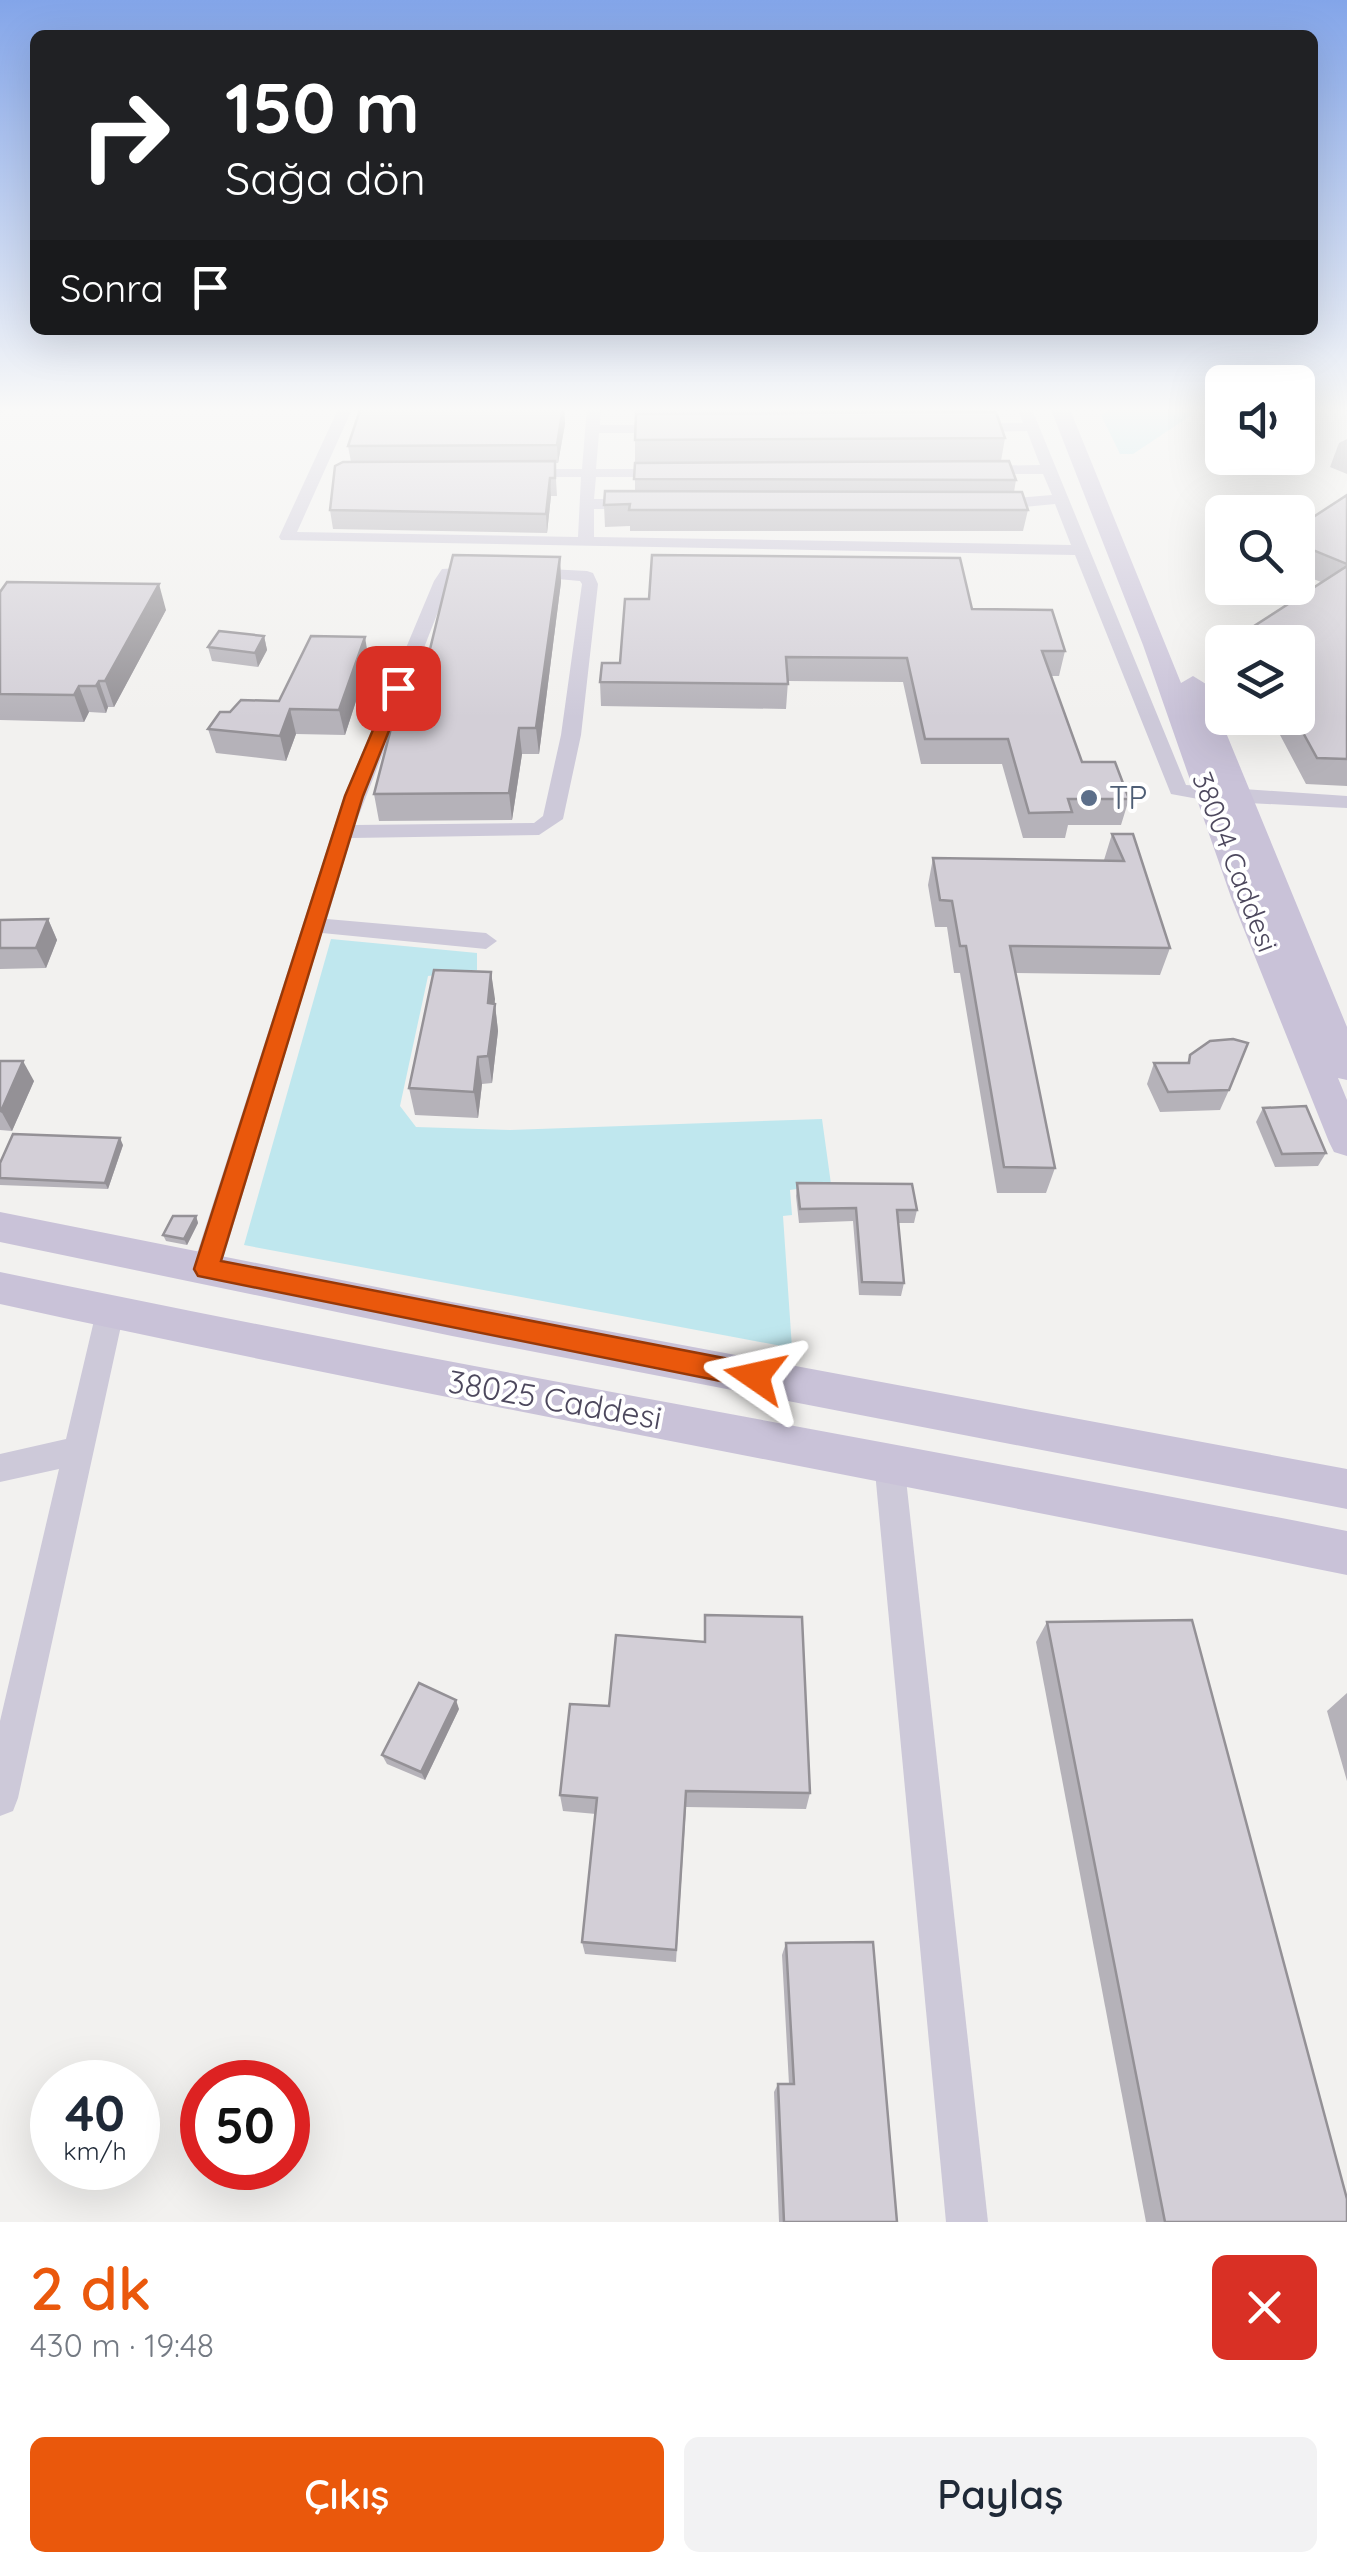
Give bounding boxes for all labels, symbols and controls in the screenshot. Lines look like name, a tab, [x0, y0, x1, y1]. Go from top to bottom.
text: 150 m	[225, 63, 420, 151]
icon: right	[60, 70, 190, 200]
text: Sağa dön	[225, 150, 426, 206]
icon: arrive	[183, 260, 238, 315]
text: Sonra	[60, 264, 163, 312]
map controls	[1205, 365, 1315, 735]
button: sound	[1205, 365, 1315, 475]
button: search	[1205, 495, 1315, 605]
button: layers	[1205, 625, 1315, 735]
pin	[356, 646, 441, 731]
icon: arrive	[371, 661, 426, 716]
street label: 38004 Caddesi	[1185, 767, 1286, 957]
place label: TP	[1109, 777, 1147, 817]
marker: TP	[1078, 787, 1100, 809]
position arrow	[703, 1324, 807, 1428]
street label: 38025 Caddesi	[445, 1361, 665, 1437]
speed limit sign: 50	[180, 2060, 310, 2190]
text: 40	[65, 2081, 125, 2144]
text: km/h	[63, 2135, 127, 2166]
text: 2 dk	[30, 2250, 151, 2325]
button: close	[1212, 2255, 1317, 2360]
text: 430 m · 19:48	[30, 2325, 214, 2365]
button: Çıkış	[30, 2437, 664, 2552]
button: Paylaş	[684, 2437, 1317, 2552]

